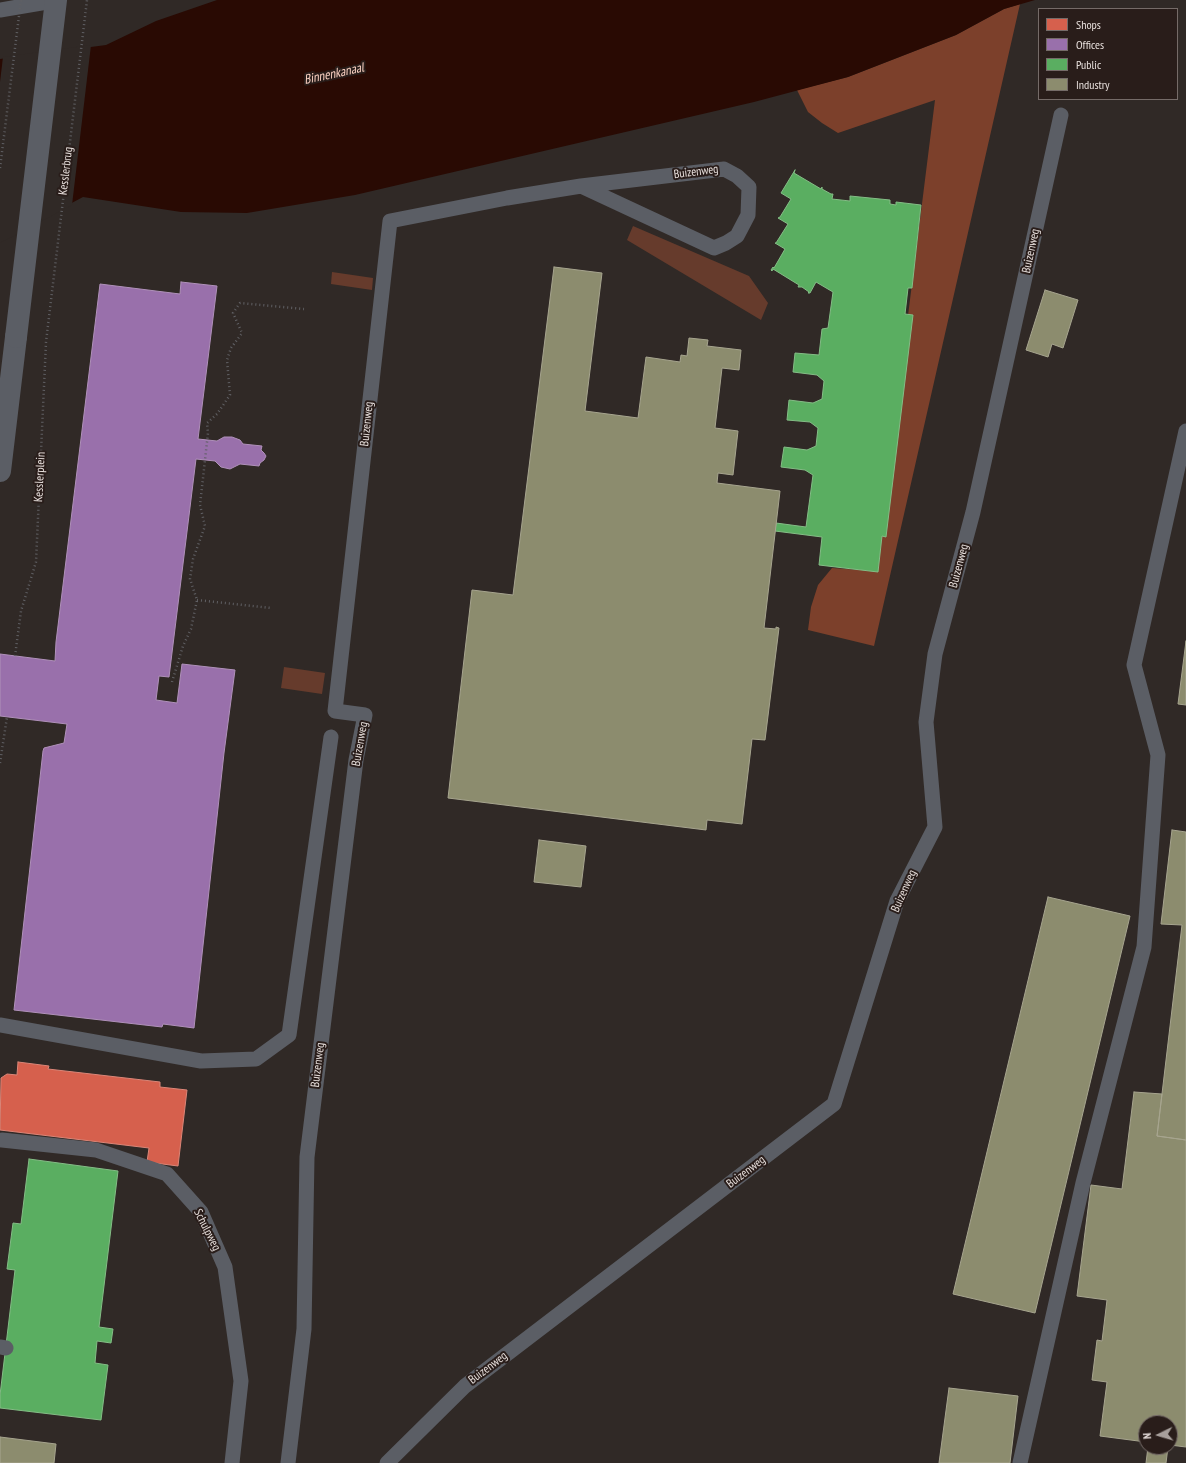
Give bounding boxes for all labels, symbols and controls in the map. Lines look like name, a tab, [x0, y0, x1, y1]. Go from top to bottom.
legend	[1038, 8, 1178, 100]
text: Shops	[1076, 17, 1101, 32]
text: Offices	[1076, 37, 1104, 52]
text: Public	[1076, 57, 1101, 72]
water label: Binnenkanaal	[303, 60, 365, 88]
text: Industry	[1076, 77, 1110, 92]
street label: Kesslerbrug	[56, 146, 76, 196]
street label: Buizenweg	[673, 162, 719, 182]
street label: Buizenweg	[1019, 228, 1043, 274]
street label: Buizenweg	[357, 401, 377, 447]
street label: Kesslerplein	[31, 451, 49, 503]
street label: Buizenweg	[946, 542, 972, 590]
street label: Buizenweg	[349, 721, 371, 767]
street label: Buizenweg	[888, 868, 920, 914]
street label: Buizenweg	[308, 1042, 328, 1088]
street label: Buizenweg	[724, 1153, 768, 1191]
street label: Schulpweg	[190, 1207, 224, 1253]
street label: Buizenweg	[466, 1349, 510, 1387]
north arrow	[1138, 1415, 1178, 1455]
text: N	[1140, 1432, 1154, 1440]

